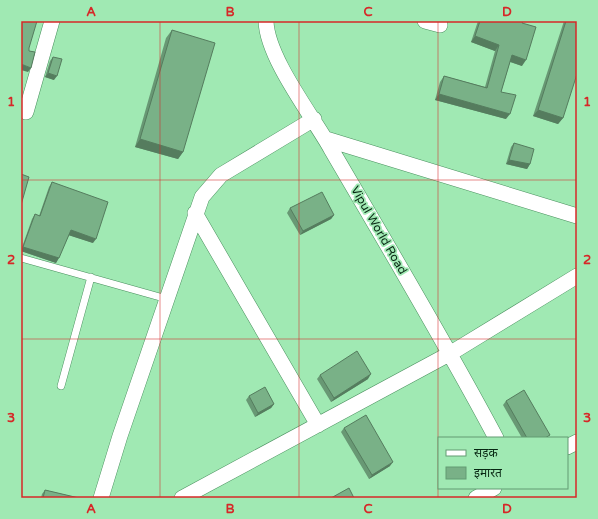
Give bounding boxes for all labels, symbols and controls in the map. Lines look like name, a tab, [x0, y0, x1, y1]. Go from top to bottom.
text: A	[86, 4, 96, 20]
text: B	[225, 4, 235, 20]
text: C	[363, 4, 373, 20]
text: D	[502, 4, 512, 20]
text: 1	[7, 94, 15, 110]
text: 1	[583, 94, 591, 110]
street label: Vipul World Road	[348, 183, 410, 277]
text: 2	[7, 252, 15, 268]
text: 2	[583, 252, 591, 268]
text: 3	[7, 410, 15, 426]
text: 3	[583, 410, 591, 426]
legend	[438, 437, 568, 489]
text: सड़क	[474, 446, 499, 460]
text: इमारत	[474, 466, 503, 480]
text: A	[86, 501, 96, 517]
text: B	[225, 501, 235, 517]
text: C	[363, 501, 373, 517]
text: D	[502, 501, 512, 517]

